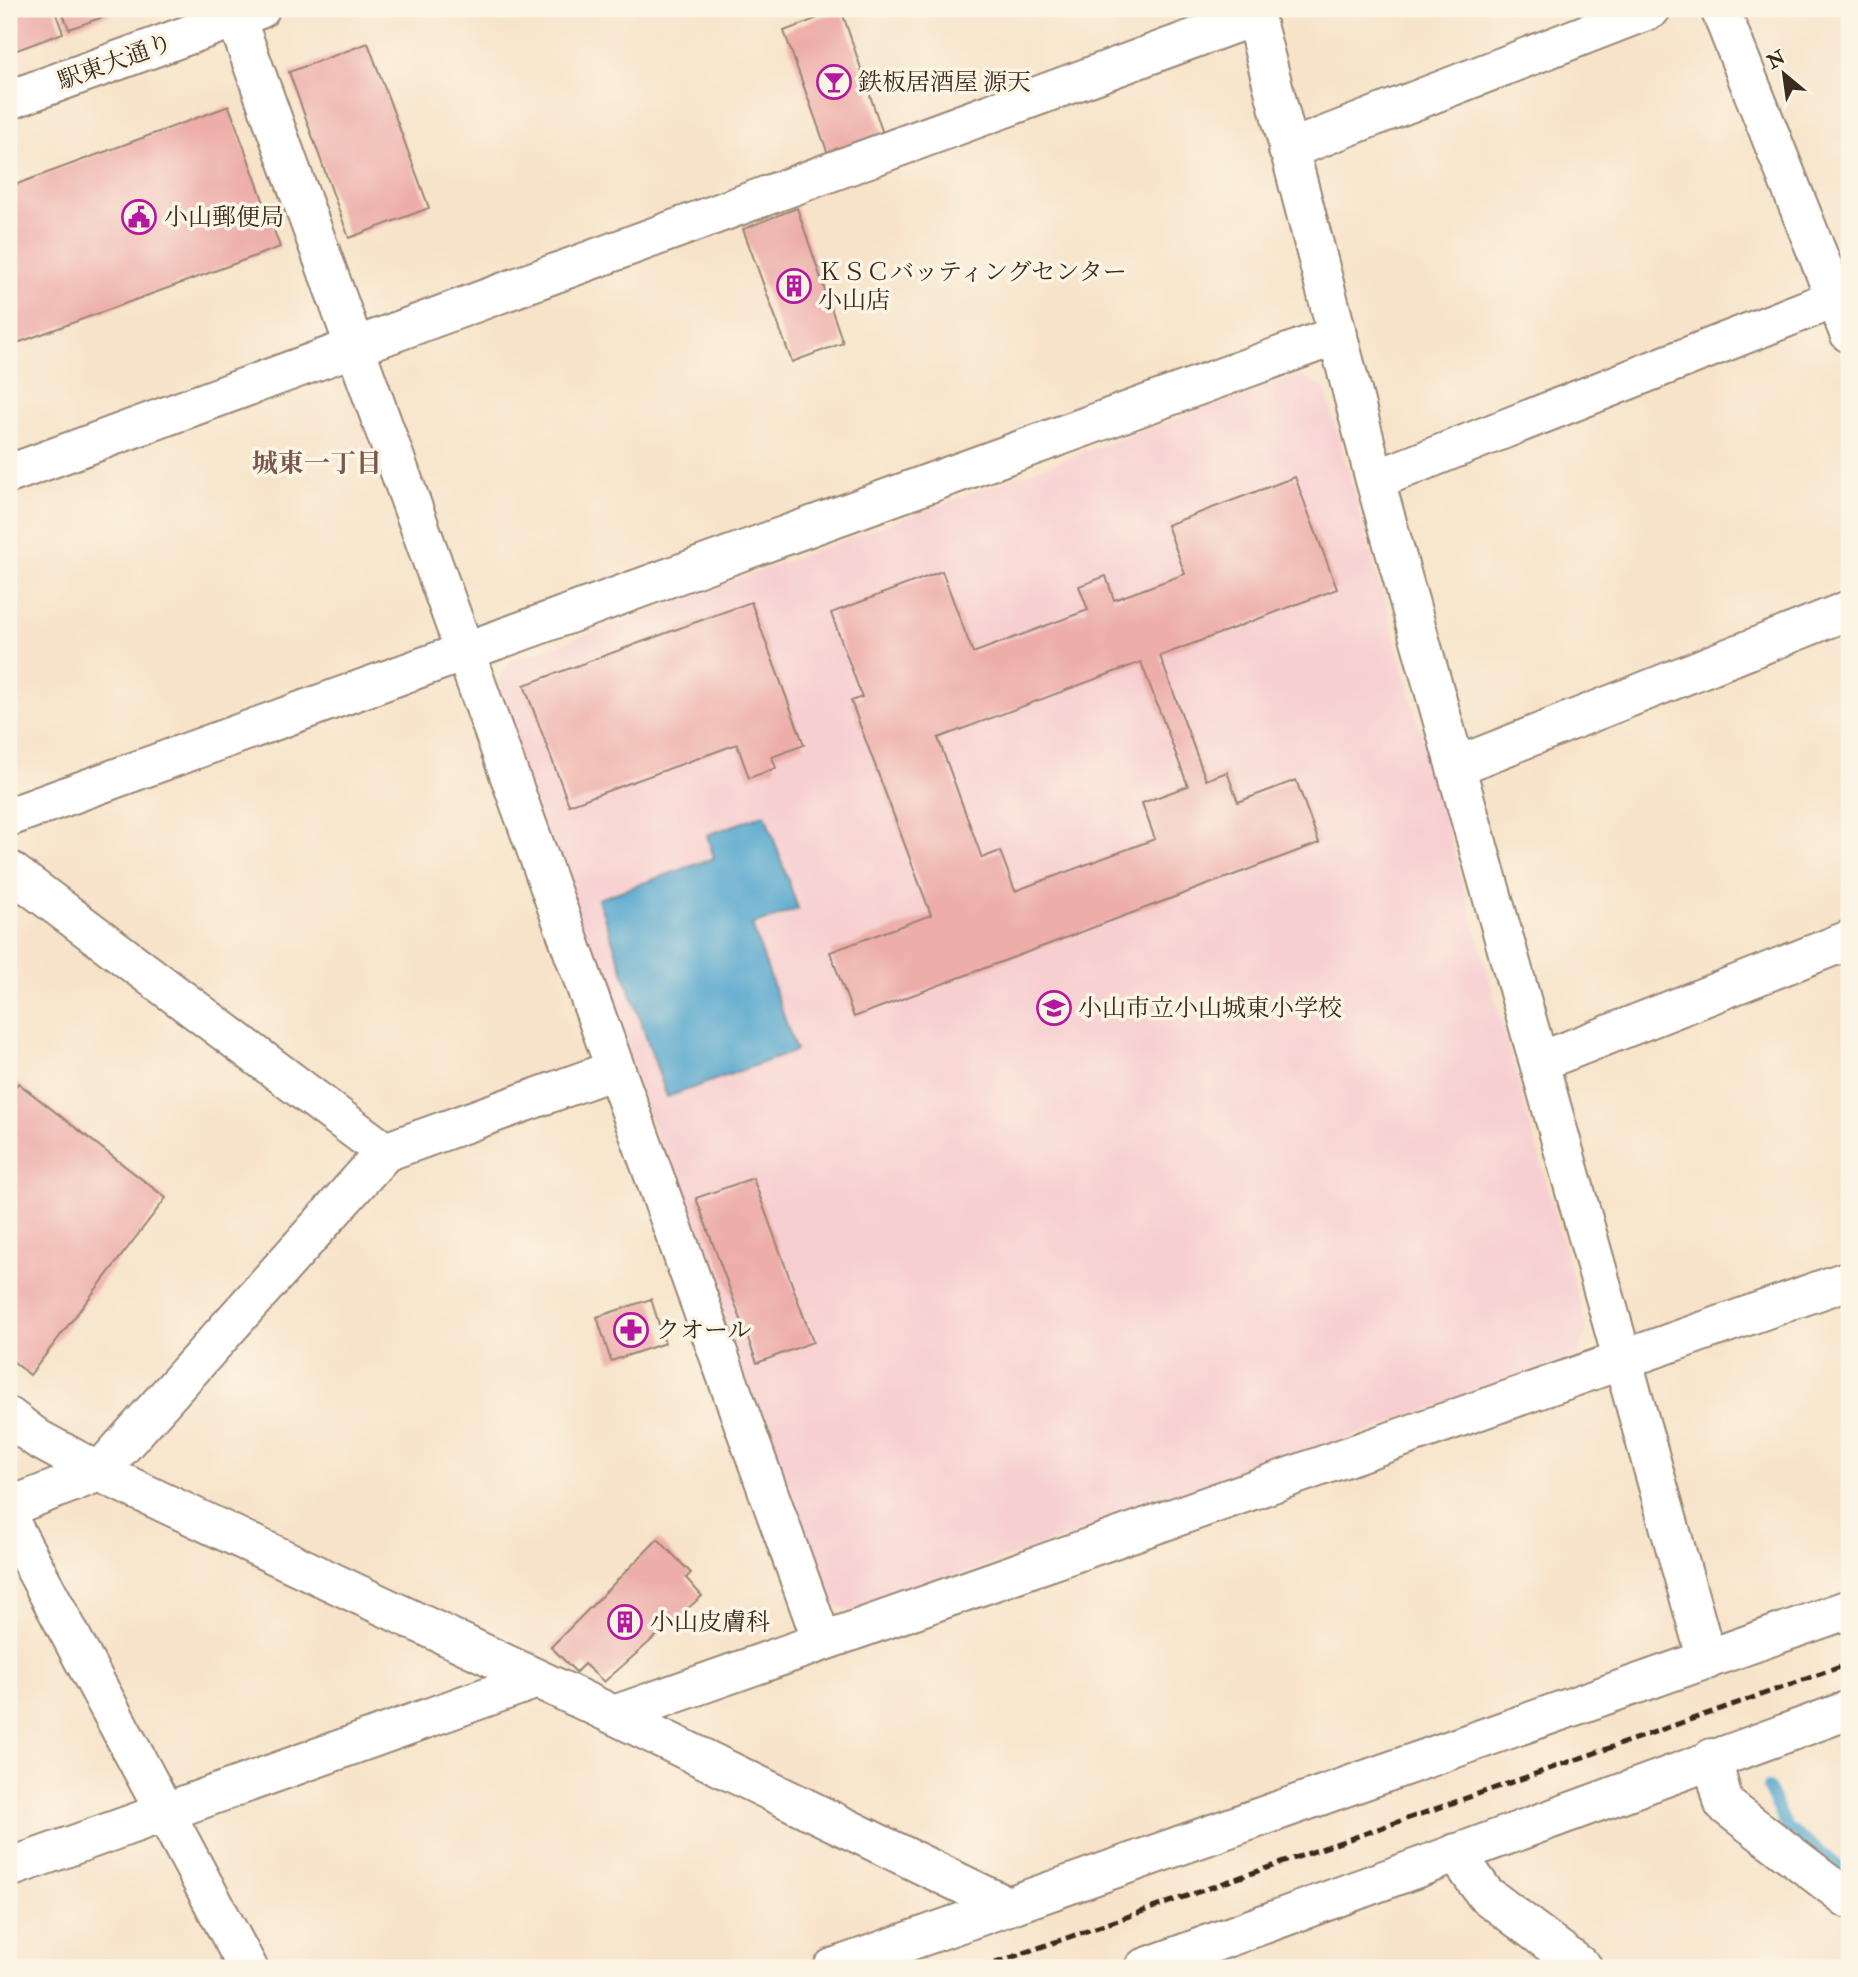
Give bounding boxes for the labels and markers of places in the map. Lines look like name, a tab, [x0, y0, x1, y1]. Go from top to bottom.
bar icon: 鉄板居酒屋 源天	[815, 63, 853, 101]
place label: 鉄板居酒屋 源天	[858, 67, 1031, 98]
public building icon: 小山郵便局	[120, 198, 158, 236]
place label: 小山郵便局	[164, 202, 284, 233]
place label: ＫＳＣバッティングセンター 小山店	[818, 257, 1127, 316]
building icon: ＫＳＣバッティングセンター 小山店	[775, 267, 813, 305]
school or university icon: 小山市立小山城東小学校	[1035, 989, 1073, 1027]
place label: 小山市立小山城東小学校	[1078, 993, 1342, 1024]
pharmacy icon: クオール	[612, 1311, 650, 1349]
place label: クオール	[656, 1315, 752, 1346]
building icon: 小山皮膚科	[606, 1603, 644, 1641]
place label: 小山皮膚科	[650, 1607, 770, 1638]

